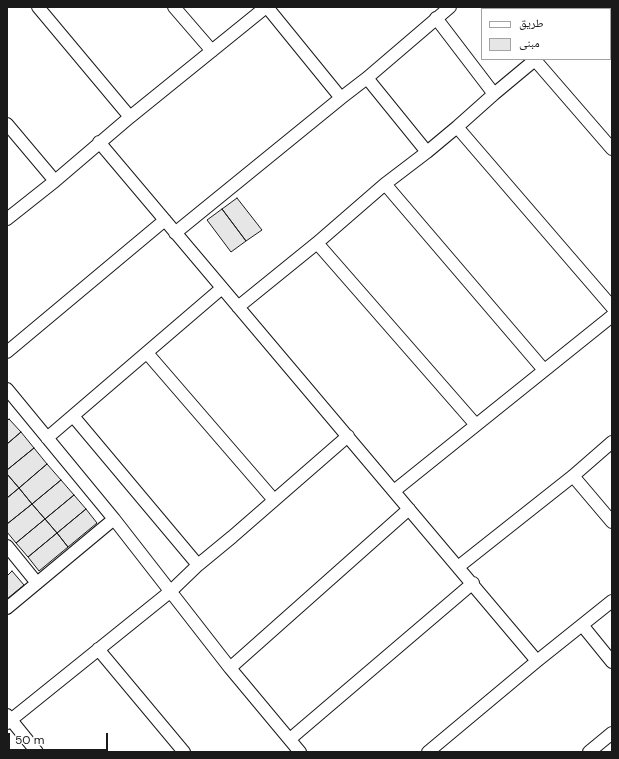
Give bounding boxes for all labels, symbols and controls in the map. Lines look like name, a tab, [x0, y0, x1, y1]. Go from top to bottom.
legend	[481, 8, 611, 60]
text: طريق	[519, 15, 544, 31]
text: مبنى	[519, 35, 540, 51]
scale bar	[10, 725, 110, 751]
text: 50 m	[15, 732, 44, 748]

